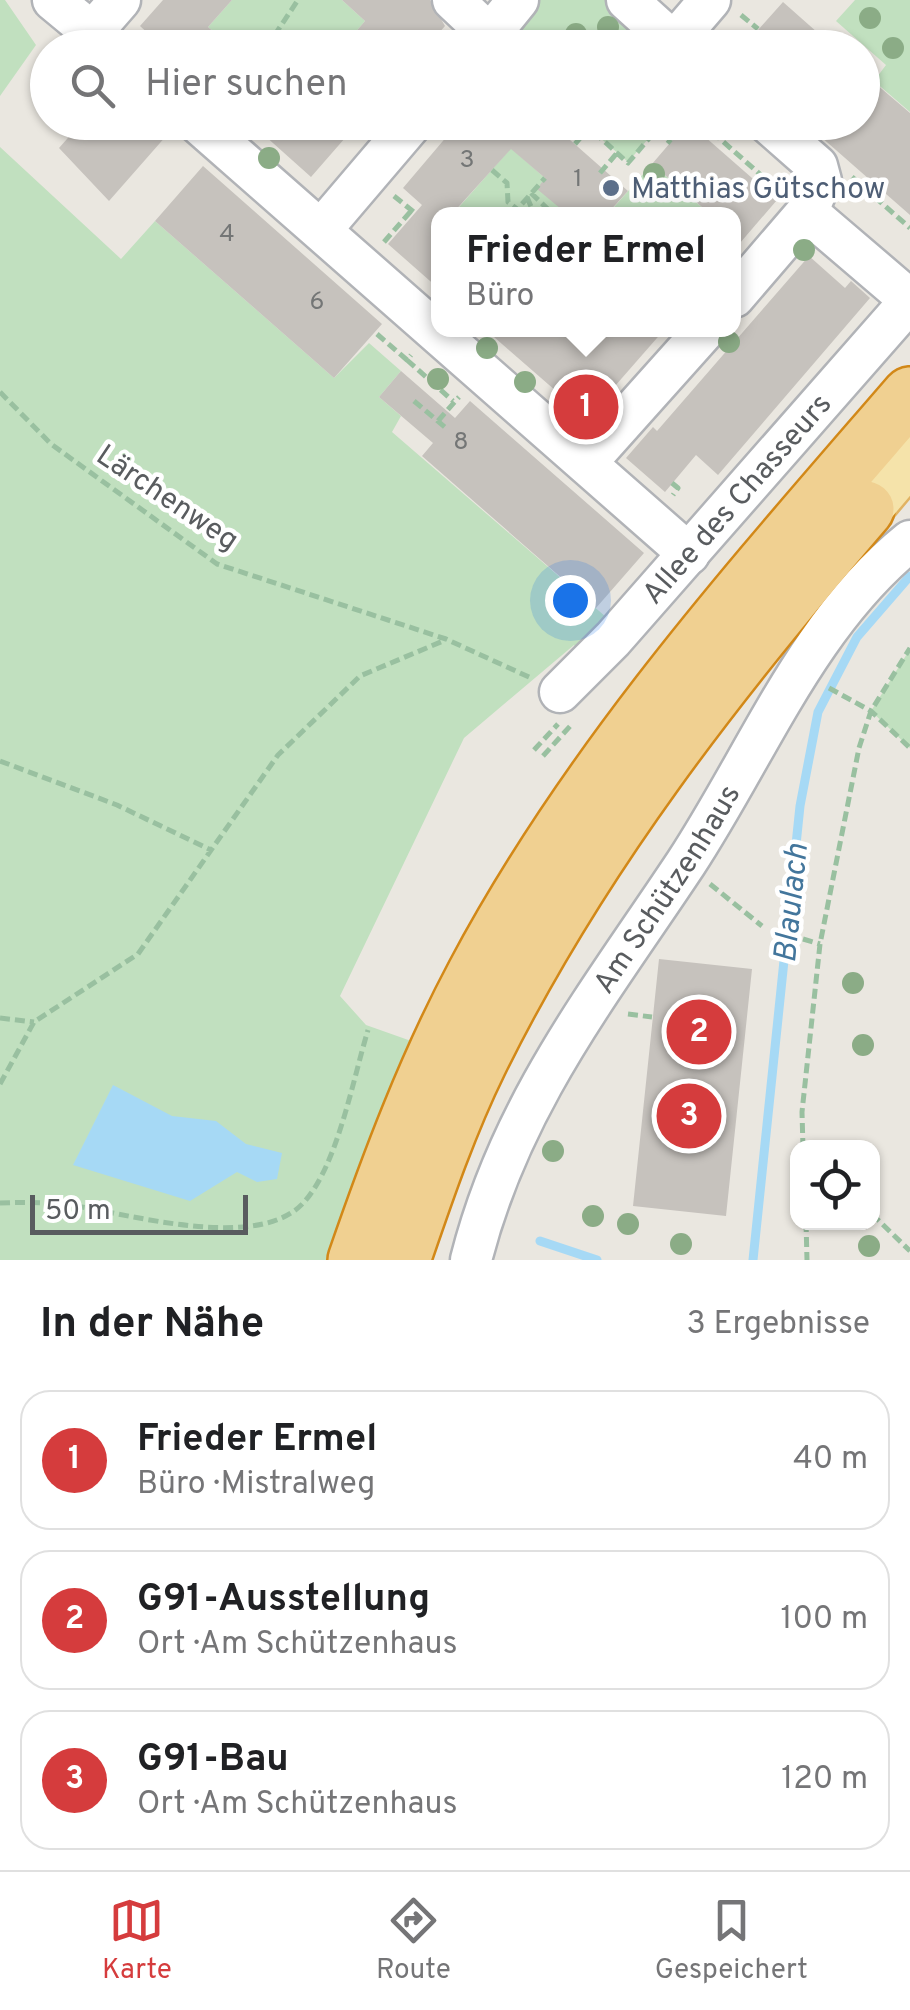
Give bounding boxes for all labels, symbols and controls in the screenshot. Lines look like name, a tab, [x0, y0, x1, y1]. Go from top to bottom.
search box	[30, 30, 880, 140]
icon: search	[65, 58, 120, 113]
text: Hier suchen	[145, 61, 348, 110]
house number: 3	[459, 145, 475, 177]
house number: 1	[573, 164, 583, 196]
place label: Matthias Gütschow	[631, 172, 885, 209]
marker: Matthias Gütschow	[600, 177, 622, 199]
popup	[431, 207, 741, 337]
house number: 4	[219, 219, 235, 251]
text: Frieder Ermel	[466, 228, 706, 277]
text: Büro	[466, 277, 534, 317]
house number: 6	[310, 287, 324, 319]
pin: 1	[554, 370, 618, 444]
street label: Allee des Chasseurs	[636, 387, 841, 613]
house number: 8	[453, 427, 469, 459]
street label: Lärchenweg	[88, 438, 245, 560]
your location	[545, 575, 596, 626]
street label: Am Schützenhaus	[587, 779, 750, 1002]
water label: Blaulach	[767, 841, 819, 965]
pin: 2	[666, 994, 732, 1070]
pin: 3	[656, 1078, 722, 1154]
map controls	[790, 1140, 880, 1230]
button: locate	[790, 1140, 880, 1230]
scale bar	[30, 1190, 248, 1234]
text: 50 m	[45, 1194, 111, 1230]
text: In der Nähe	[40, 1299, 264, 1352]
text: 3 Ergebnisse	[687, 1305, 870, 1345]
text: Frieder Ermel	[137, 1416, 377, 1465]
text: 1	[68, 1440, 81, 1480]
text: 40 m	[793, 1440, 868, 1480]
text: Büro · Mistralweg	[137, 1465, 375, 1505]
text: G91-Ausstellung	[137, 1576, 430, 1625]
text: 2	[65, 1600, 84, 1640]
text: 100 m	[781, 1600, 868, 1640]
text: Ort · Am Schützenhaus	[137, 1625, 457, 1665]
text: G91-Bau	[137, 1736, 289, 1785]
text: 3	[65, 1760, 84, 1800]
text: 120 m	[781, 1760, 868, 1800]
text: Ort · Am Schützenhaus	[137, 1785, 457, 1825]
tab: Karte	[102, 1893, 172, 1989]
tab: Route	[376, 1893, 451, 1989]
tab: Gespeichert	[655, 1893, 808, 1989]

